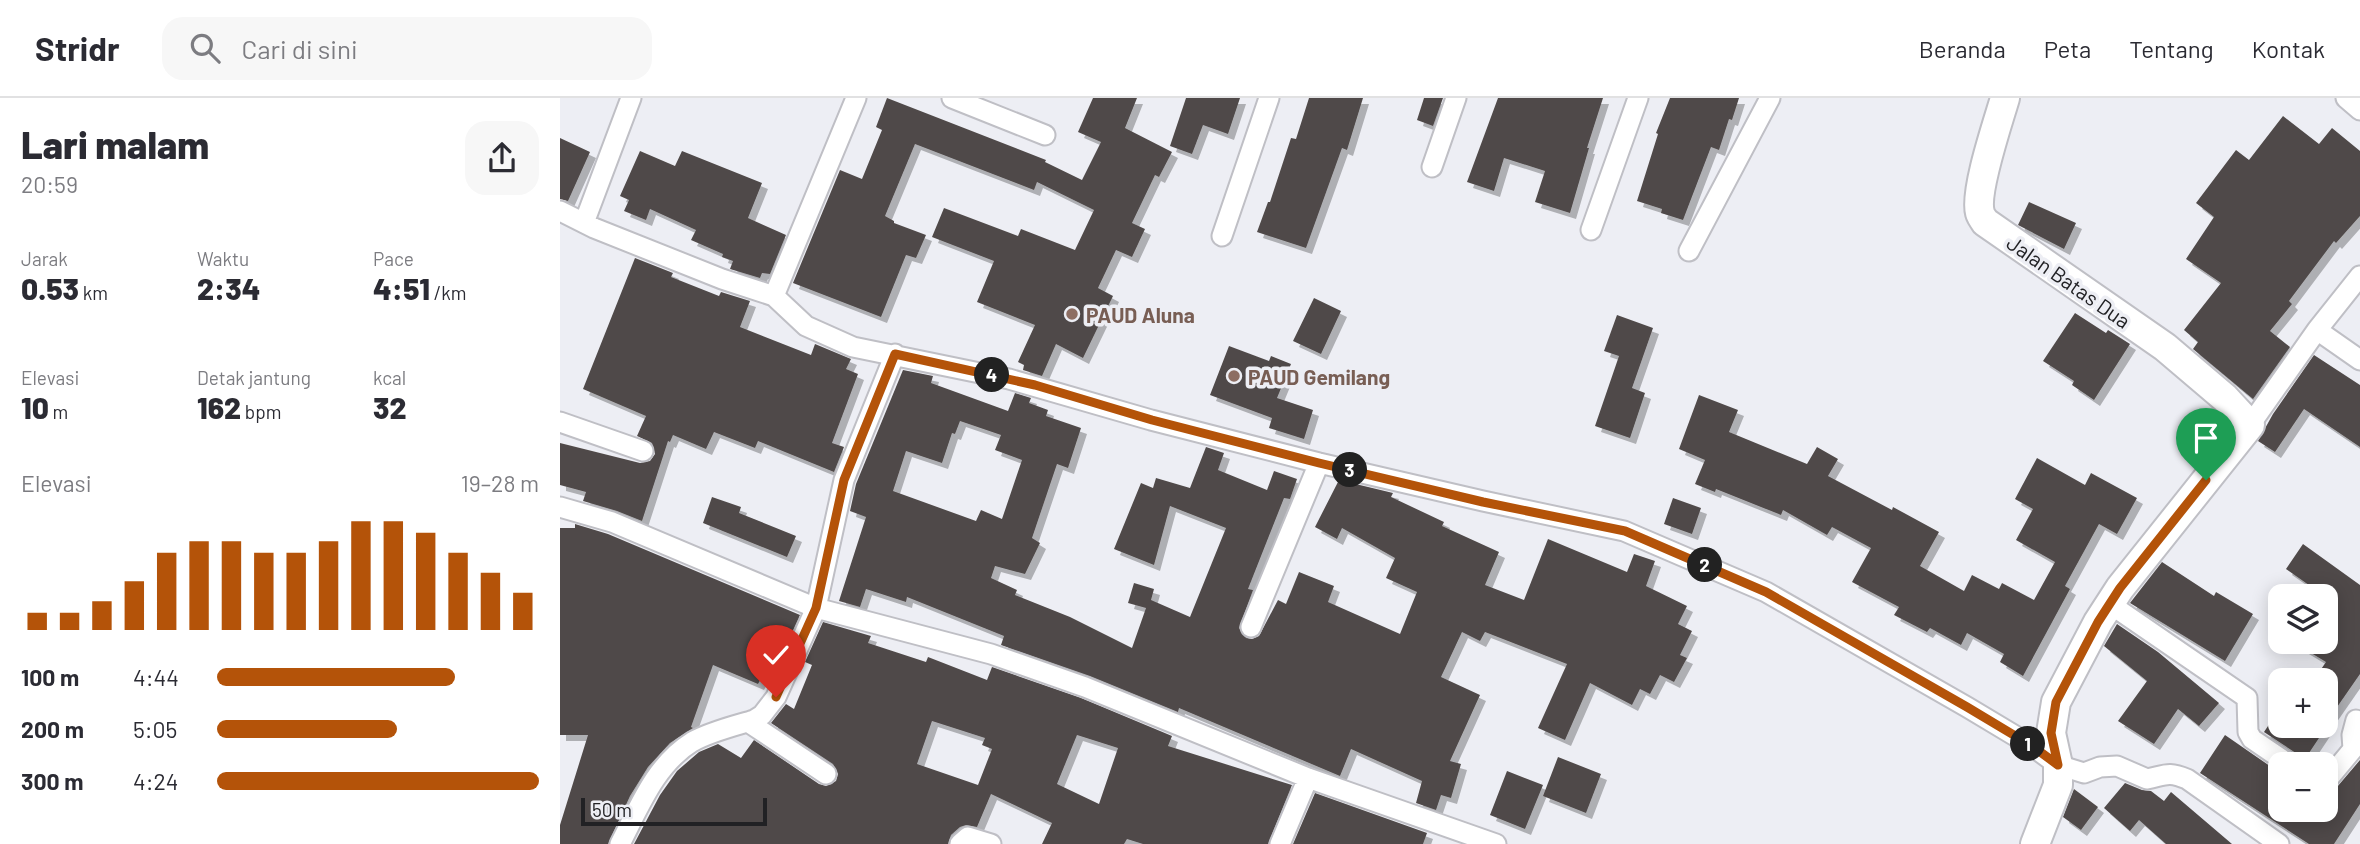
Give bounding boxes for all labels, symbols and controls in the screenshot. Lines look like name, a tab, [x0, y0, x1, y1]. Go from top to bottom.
search box	[162, 17, 652, 80]
text: Stridr	[35, 28, 120, 68]
icon: search	[186, 29, 224, 67]
text: Cari di sini	[242, 33, 358, 64]
text: Beranda	[1919, 34, 2006, 63]
text: Peta	[2044, 34, 2091, 63]
text: Tentang	[2129, 34, 2214, 63]
text: Kontak	[2252, 34, 2325, 63]
text: Lari malam	[21, 121, 209, 167]
button: share	[465, 121, 539, 195]
text: 20:59	[21, 170, 78, 198]
street label: Jalan Batas Dua	[2002, 229, 2136, 333]
text: Jarak	[21, 247, 68, 270]
text: Waktu	[197, 247, 249, 270]
text: Pace	[373, 247, 414, 270]
text: 0.53	[21, 270, 79, 306]
text: 2:34	[197, 270, 260, 306]
text: 4:51	[373, 270, 430, 306]
text: km	[79, 281, 108, 304]
text: /km	[430, 281, 466, 304]
place label: PAUD Aluna	[1086, 302, 1195, 327]
marker: PAUD Aluna	[1064, 306, 1080, 322]
pin: 4	[974, 358, 1010, 392]
text: 4	[986, 363, 997, 386]
place label: PAUD Gemilang	[1248, 364, 1390, 389]
text: Elevasi	[21, 366, 79, 389]
text: Detak jantung	[197, 366, 311, 389]
text: kcal	[373, 366, 406, 389]
marker: PAUD Gemilang	[1226, 368, 1242, 384]
text: 10	[21, 389, 49, 425]
text: 162	[197, 389, 241, 425]
text: 32	[373, 389, 406, 425]
text: m	[49, 400, 68, 423]
text: bpm	[241, 400, 281, 423]
pin	[2176, 408, 2236, 480]
icon: arrive	[2187, 419, 2225, 457]
pin: 3	[1332, 452, 1368, 488]
text: 3	[1344, 458, 1355, 481]
text: Elevasi	[21, 469, 92, 497]
text: 19–28 m	[461, 469, 539, 497]
pin: 2	[1688, 547, 1722, 582]
text: 2	[1699, 553, 1710, 576]
map controls	[2268, 584, 2338, 822]
button: layers	[2268, 584, 2338, 654]
pin	[746, 625, 806, 697]
icon: check	[757, 636, 795, 674]
text: 100 m	[21, 663, 79, 691]
text: 4:44	[133, 663, 179, 691]
button: +	[2268, 668, 2338, 738]
text: 200 m	[21, 715, 84, 743]
text: 5:05	[133, 715, 177, 743]
pin: 1	[2010, 726, 2046, 762]
text: 1	[2024, 732, 2031, 755]
button: −	[2268, 752, 2338, 822]
text: 300 m	[21, 767, 83, 795]
text: 4:24	[133, 767, 178, 795]
scale bar	[581, 795, 766, 827]
text: 50 m	[592, 798, 632, 821]

